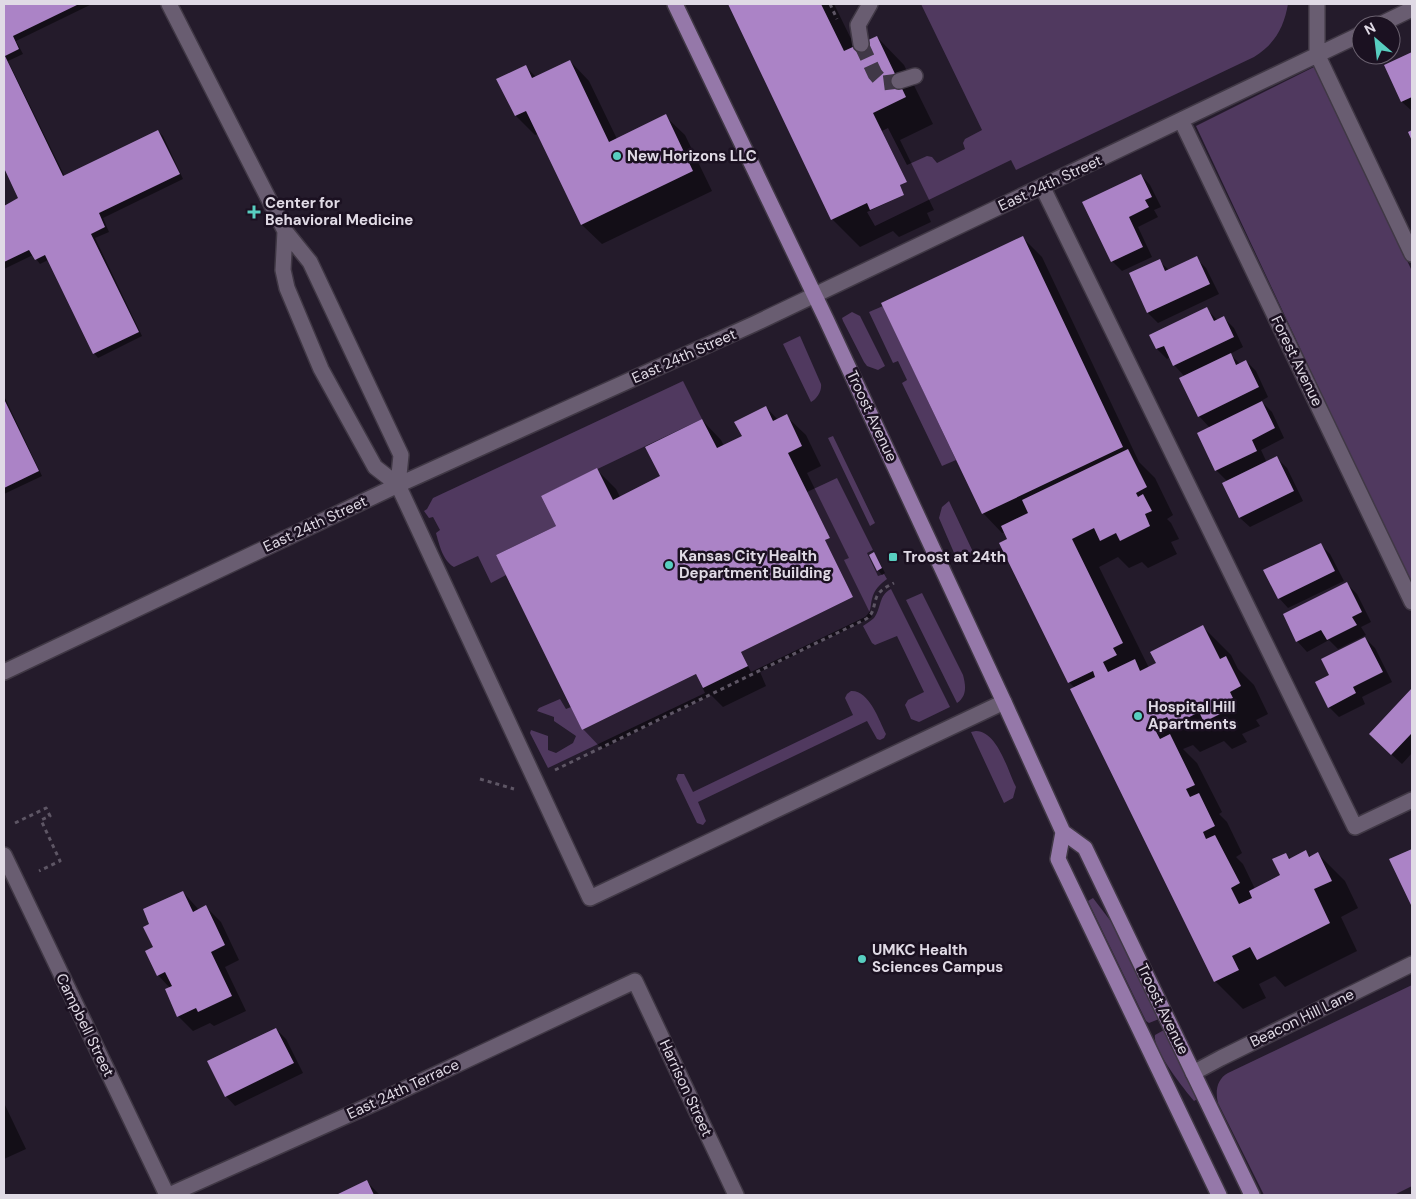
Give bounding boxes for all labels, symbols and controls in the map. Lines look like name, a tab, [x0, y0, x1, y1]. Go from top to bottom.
north arrow	[1351, 15, 1401, 65]
text: N	[1361, 18, 1379, 39]
place label: New Horizons LLC	[627, 146, 757, 166]
marker: New Horizons LLC	[611, 150, 623, 162]
street label: East 24th Street	[995, 150, 1105, 216]
place label: Center for Behavioral Medicine	[265, 193, 413, 230]
marker: Center for Behavioral Medicine	[247, 205, 261, 219]
street label: Forest Avenue	[1266, 312, 1328, 410]
street label: East 24th Street	[629, 324, 739, 388]
street label: Troost Avenue	[842, 367, 902, 465]
street label: East 24th Street	[260, 491, 370, 557]
place label: Kansas City Health Department Building	[679, 546, 831, 583]
place label: Troost at 24th	[903, 547, 1006, 567]
marker: Troost at 24th	[887, 551, 899, 563]
marker: Kansas City Health Department Building	[663, 559, 675, 571]
place label: Hospital Hill Apartments	[1148, 697, 1237, 734]
marker: Hospital Hill Apartments	[1132, 710, 1144, 722]
place label: UMKC Health Sciences Campus	[872, 940, 1003, 977]
marker: UMKC Health Sciences Campus	[856, 953, 868, 965]
street label: Troost Avenue	[1132, 960, 1194, 1058]
street label: Campbell Street	[51, 970, 119, 1080]
street label: Beacon Hill Lane	[1247, 984, 1357, 1052]
street label: Harrison Street	[655, 1036, 717, 1140]
street label: East 24th Terrace	[344, 1054, 462, 1124]

